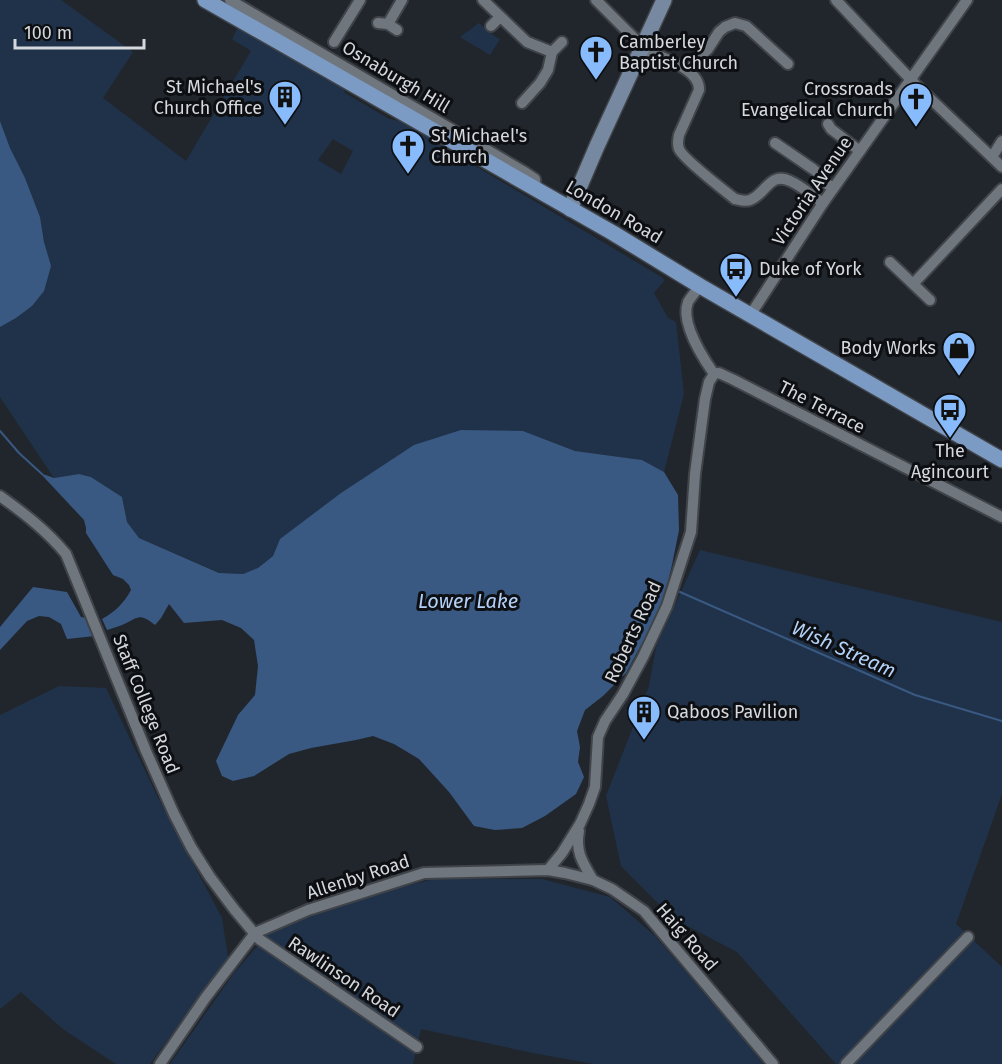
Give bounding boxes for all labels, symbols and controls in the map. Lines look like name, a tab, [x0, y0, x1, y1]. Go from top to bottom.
scale bar	[15, 12, 144, 50]
text: 100 m	[24, 22, 72, 44]
place label: Camberley Baptist Church	[619, 31, 738, 74]
church icon: Camberley Baptist Church	[578, 34, 614, 81]
street label: Osnaburgh Hill	[338, 36, 454, 118]
place label: St Michael's Church Office	[154, 76, 262, 119]
place label: Crossroads Evangelical Church	[741, 78, 893, 121]
building icon: St Michael's Church Office	[267, 79, 303, 126]
church icon: Crossroads Evangelical Church	[898, 81, 934, 128]
place label: St Michael's Church	[431, 125, 527, 168]
church icon: St Michael's Church	[390, 128, 426, 175]
street label: Victoria Avenue	[767, 132, 857, 250]
street label: London Road	[562, 176, 666, 248]
bus stop icon: Duke of York	[718, 251, 754, 298]
place label: Duke of York	[759, 258, 862, 280]
shop icon: Body Works	[941, 330, 977, 377]
place label: Body Works	[840, 337, 936, 359]
street label: The Terrace	[775, 376, 869, 438]
bus stop icon: The Agincourt	[932, 392, 968, 439]
place label: The Agincourt	[911, 440, 989, 483]
street label: Roberts Road	[600, 578, 666, 686]
water label: Lower Lake	[418, 589, 518, 613]
water label: Wish Stream	[788, 615, 900, 683]
street label: Staff College Road	[108, 631, 184, 777]
building icon: Qaboos Pavilion	[626, 694, 662, 741]
place label: Qaboos Pavilion	[667, 701, 798, 723]
street label: Allenby Road	[304, 850, 412, 904]
street label: Haig Road	[652, 899, 722, 975]
street label: Rawlinson Road	[284, 932, 404, 1022]

